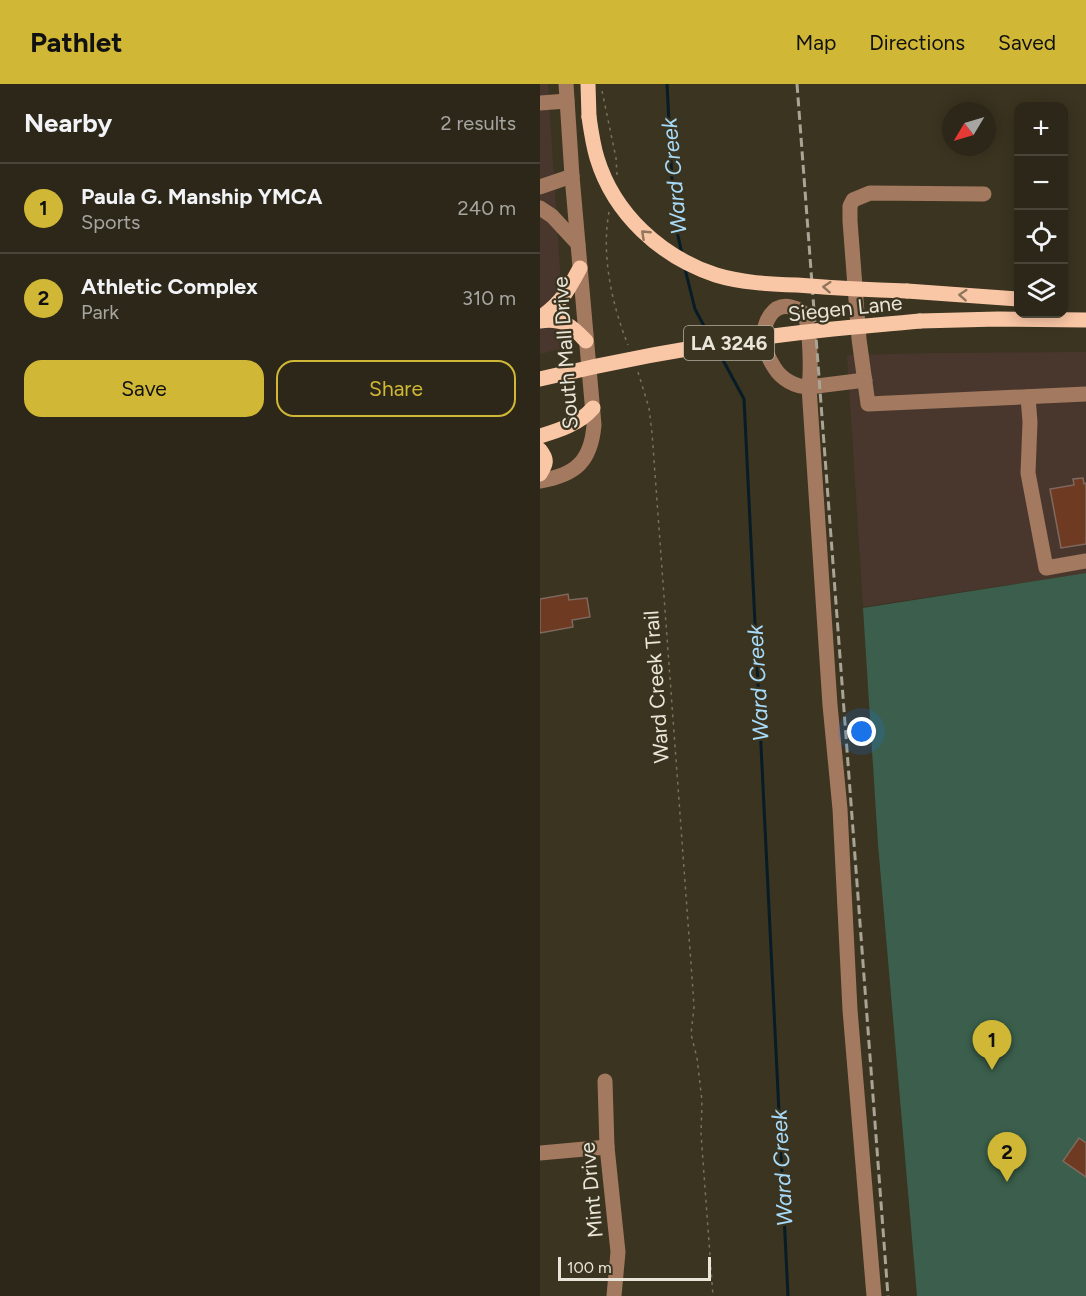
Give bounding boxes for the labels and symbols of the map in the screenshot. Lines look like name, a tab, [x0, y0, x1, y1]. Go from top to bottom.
north arrow	[942, 102, 996, 156]
water label: Ward Creek	[655, 115, 693, 235]
one-way arrow	[641, 230, 652, 241]
street label: South Mall Drive	[547, 276, 583, 430]
one-way arrow	[823, 281, 832, 294]
one-way arrow	[958, 289, 967, 302]
street label: Siegen Lane	[787, 290, 903, 326]
road number: LA 3246	[684, 326, 774, 360]
street label: Ward Creek Trail	[638, 610, 674, 764]
water label: Ward Creek	[741, 623, 775, 742]
your location	[847, 717, 876, 746]
pin: 1	[972, 1020, 1012, 1070]
water label: Ward Creek	[765, 1108, 799, 1227]
pin: 2	[988, 1132, 1026, 1182]
street label: Mint Drive	[574, 1141, 608, 1239]
scale bar	[558, 1254, 711, 1282]

